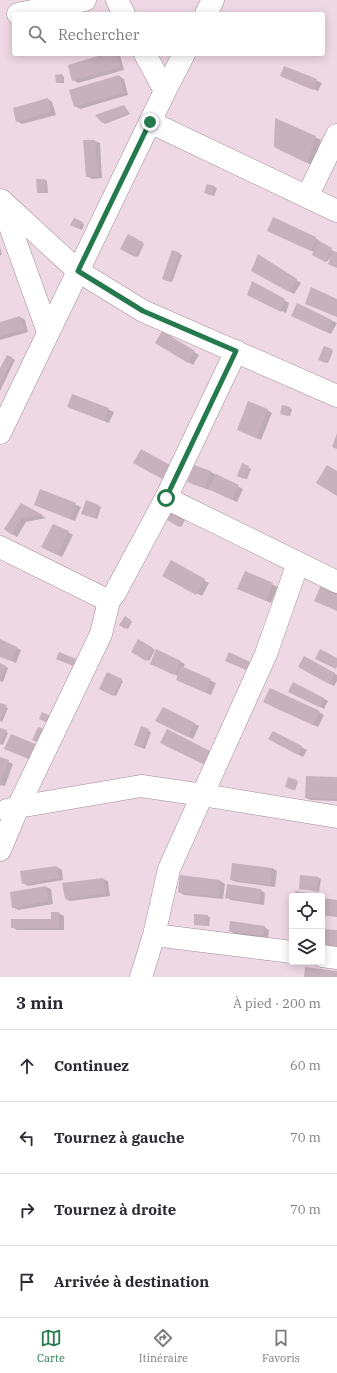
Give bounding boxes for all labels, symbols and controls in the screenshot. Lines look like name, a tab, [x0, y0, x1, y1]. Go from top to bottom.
search box	[12, 12, 325, 56]
icon: search	[26, 23, 48, 45]
text: Rechercher	[58, 25, 139, 44]
route end	[141, 113, 159, 131]
route start	[157, 489, 175, 507]
map controls	[289, 893, 325, 965]
button: locate	[289, 893, 325, 929]
button: layers	[289, 929, 325, 965]
text: 3 min	[16, 992, 64, 1014]
text: À pied · 200 m	[233, 995, 321, 1012]
icon: ahead	[16, 1055, 38, 1077]
text: Continuez	[54, 1056, 129, 1075]
text: 60 m	[290, 1057, 321, 1074]
icon: left	[16, 1127, 38, 1149]
text: Tournez à gauche	[54, 1128, 185, 1147]
text: 70 m	[290, 1129, 321, 1146]
icon: right	[16, 1199, 38, 1221]
text: Tournez à droite	[54, 1200, 176, 1219]
text: 70 m	[290, 1201, 321, 1218]
icon: arrive	[16, 1271, 38, 1293]
text: Arrivée à destination	[54, 1272, 209, 1291]
tab: Carte	[37, 1327, 65, 1365]
tab: Itinéraire	[139, 1327, 188, 1365]
tab: Favoris	[262, 1327, 300, 1365]

